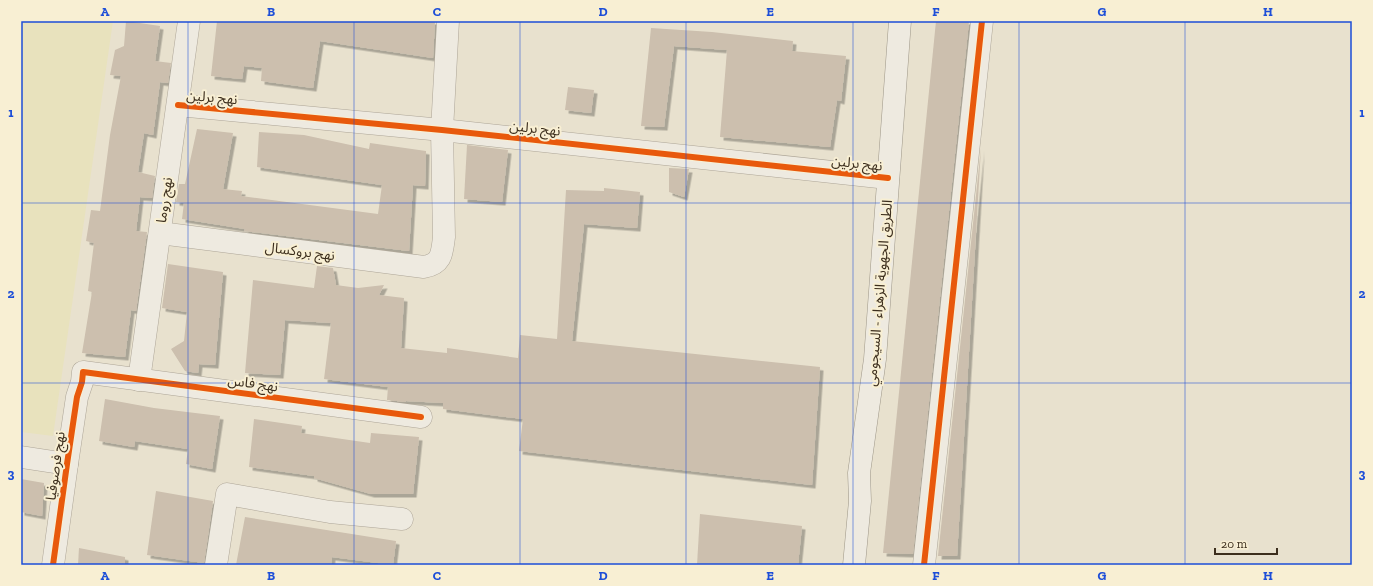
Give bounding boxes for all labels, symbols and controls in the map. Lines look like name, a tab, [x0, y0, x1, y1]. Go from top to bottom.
text: A	[101, 4, 110, 19]
text: B	[267, 4, 275, 19]
text: C	[433, 4, 441, 19]
text: D	[598, 4, 608, 19]
text: E	[766, 4, 774, 19]
text: F	[932, 4, 940, 19]
text: G	[1098, 4, 1107, 19]
text: H	[1263, 4, 1273, 19]
street label: نهج برلين	[186, 87, 238, 110]
text: 1	[8, 105, 14, 120]
text: 1	[1359, 105, 1365, 120]
street label: نهج برلين	[508, 117, 562, 142]
street label: نهج برلين	[830, 152, 884, 177]
street label: نهج روما	[153, 176, 178, 224]
street label: الطريق الجهوية الزهراء - السيجومي	[863, 199, 898, 387]
street label: نهج بروكسال	[264, 239, 336, 266]
text: 2	[8, 286, 15, 301]
text: 2	[1359, 286, 1366, 301]
street label: نهج فاس	[227, 372, 279, 397]
street label: نهج فرصوفيا	[42, 430, 71, 502]
text: 3	[8, 466, 15, 481]
text: 3	[1359, 466, 1366, 481]
scale bar	[1215, 530, 1277, 556]
text: 20 m	[1221, 537, 1248, 551]
text: A	[101, 568, 110, 583]
text: B	[267, 568, 275, 583]
text: C	[433, 568, 441, 583]
text: D	[598, 568, 608, 583]
text: E	[766, 568, 774, 583]
text: F	[932, 568, 940, 583]
text: G	[1098, 568, 1107, 583]
text: H	[1263, 568, 1273, 583]

